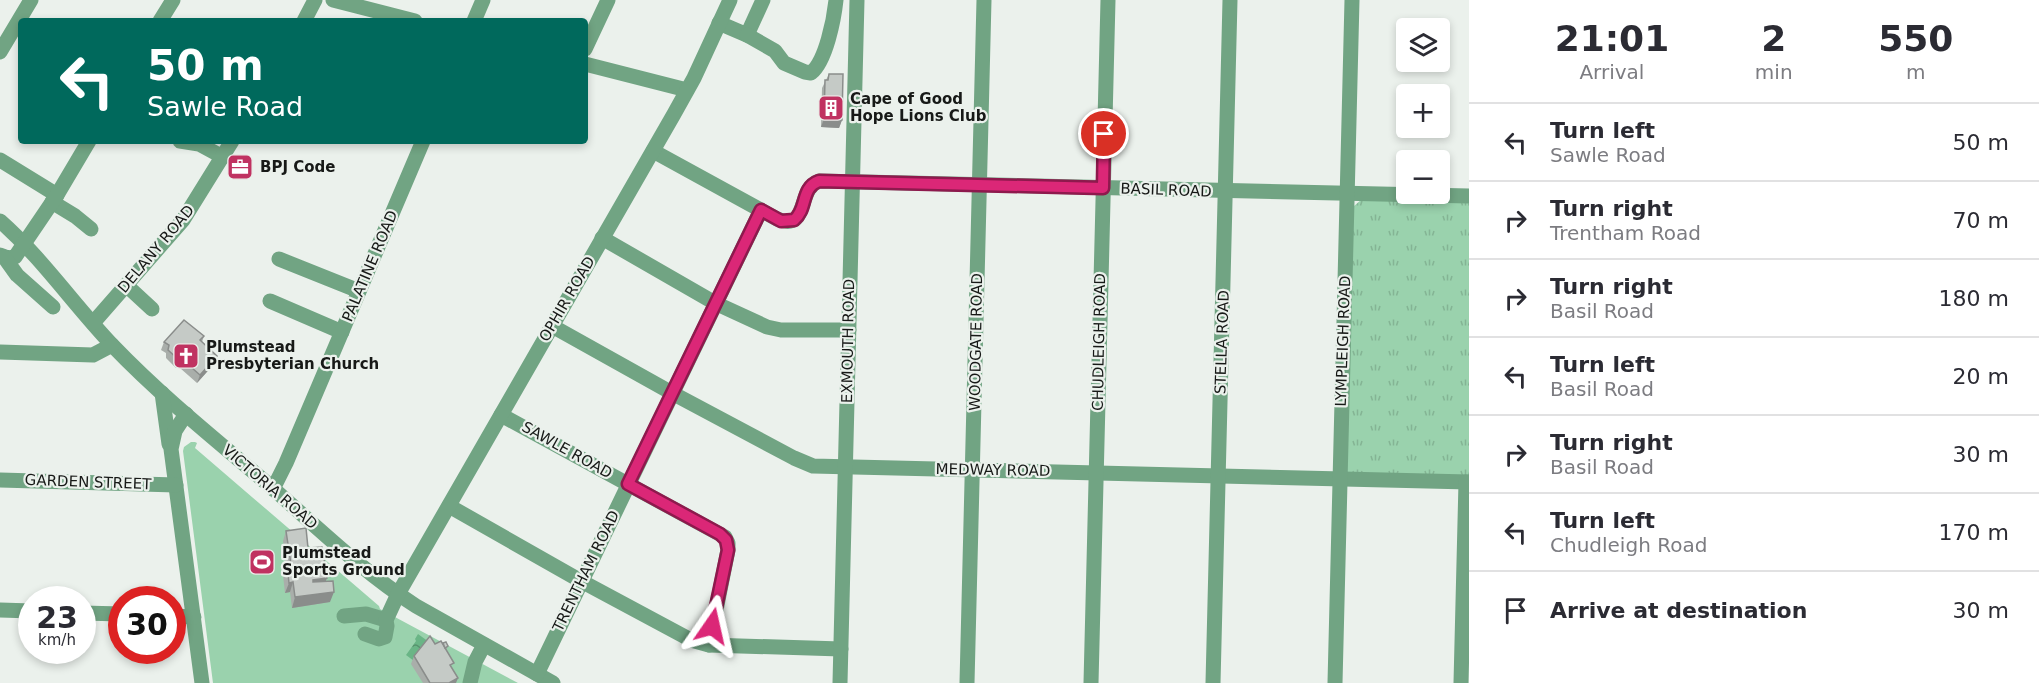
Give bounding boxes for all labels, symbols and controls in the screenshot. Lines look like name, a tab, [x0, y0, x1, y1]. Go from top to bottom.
map controls	[1396, 18, 1450, 204]
button: layers	[1396, 18, 1450, 72]
text: 21:01	[1555, 18, 1669, 59]
text: 2	[1761, 18, 1786, 59]
text: 550	[1878, 18, 1953, 59]
text: 50 m	[147, 41, 264, 90]
icon: left	[48, 42, 126, 120]
text: Arrival	[1579, 60, 1644, 84]
text: min	[1755, 60, 1793, 84]
text: m	[1906, 60, 1926, 84]
button: +	[1396, 84, 1450, 138]
place label: Cape of Good Hope Lions Club	[850, 90, 987, 125]
text: Sawle Road	[147, 91, 303, 122]
building icon: Cape of Good Hope Lions Club	[816, 93, 846, 123]
pin	[1078, 108, 1129, 159]
icon: arrive	[1087, 117, 1120, 150]
text: Turn left	[1550, 118, 1655, 143]
icon: left	[1499, 126, 1532, 159]
text: 50 m	[1953, 130, 2009, 155]
text: Sawle Road	[1550, 143, 1666, 167]
button: −	[1396, 150, 1450, 204]
office icon: BPJ Code	[225, 152, 255, 182]
place label: BPJ Code	[260, 158, 335, 176]
street label: BASIL ROAD	[1120, 179, 1212, 201]
text: Turn right	[1550, 196, 1673, 221]
street label: DELANY ROAD	[114, 201, 198, 297]
icon: right	[1499, 204, 1532, 237]
street label: PALATINE ROAD	[338, 208, 402, 324]
text: 70 m	[1953, 208, 2009, 233]
text: Trentham Road	[1550, 221, 1701, 245]
street label: OPHIR ROAD	[535, 253, 599, 345]
street label: WOODGATE ROAD	[966, 273, 986, 411]
street label: CHUDLEIGH ROAD	[1089, 273, 1109, 411]
text: Turn right	[1550, 274, 1673, 299]
street label: LYMPLEIGH ROAD	[1332, 275, 1354, 407]
street label: EXMOUTH ROAD	[838, 279, 858, 403]
icon: right	[1499, 282, 1532, 315]
text: 180 m	[1939, 286, 2009, 311]
street label: STELLA ROAD	[1211, 290, 1233, 394]
text: Basil Road	[1550, 299, 1654, 323]
place label: Plumstead Presbyterian Church	[206, 338, 379, 373]
church icon: Plumstead Presbyterian Church	[171, 341, 201, 371]
text: Turn left	[1550, 352, 1655, 377]
icon: left	[1499, 360, 1532, 393]
text: 20 m	[1953, 364, 2009, 389]
text: Basil Road	[1550, 377, 1654, 401]
street label: SAWLE ROAD	[519, 418, 615, 482]
text: Turn right	[1550, 430, 1673, 455]
icon: right	[1499, 438, 1532, 471]
street label: VICTORIA ROAD	[219, 441, 321, 533]
text: 30 m	[1953, 442, 2009, 467]
text: Basil Road	[1550, 455, 1654, 479]
street label: MEDWAY ROAD	[935, 460, 1051, 480]
street label: GARDEN STREET	[24, 471, 152, 493]
street label: TRENTHAM ROAD	[548, 508, 623, 635]
text: Turn left	[1550, 508, 1655, 533]
icon: left	[1499, 516, 1532, 549]
text: 170 m	[1939, 520, 2009, 545]
text: Chudleigh Road	[1550, 533, 1707, 557]
place label: Plumstead Sports Ground	[282, 544, 405, 579]
sports icon: Plumstead Sports Ground	[247, 547, 277, 577]
speed limit sign: 30	[108, 586, 186, 664]
position arrow	[680, 594, 744, 658]
icon: arrive	[1499, 594, 1532, 627]
text: Arrive at destination	[1550, 598, 1807, 623]
text: 30 m	[1953, 598, 2009, 623]
text: 23	[36, 600, 78, 635]
text: km/h	[38, 631, 76, 649]

